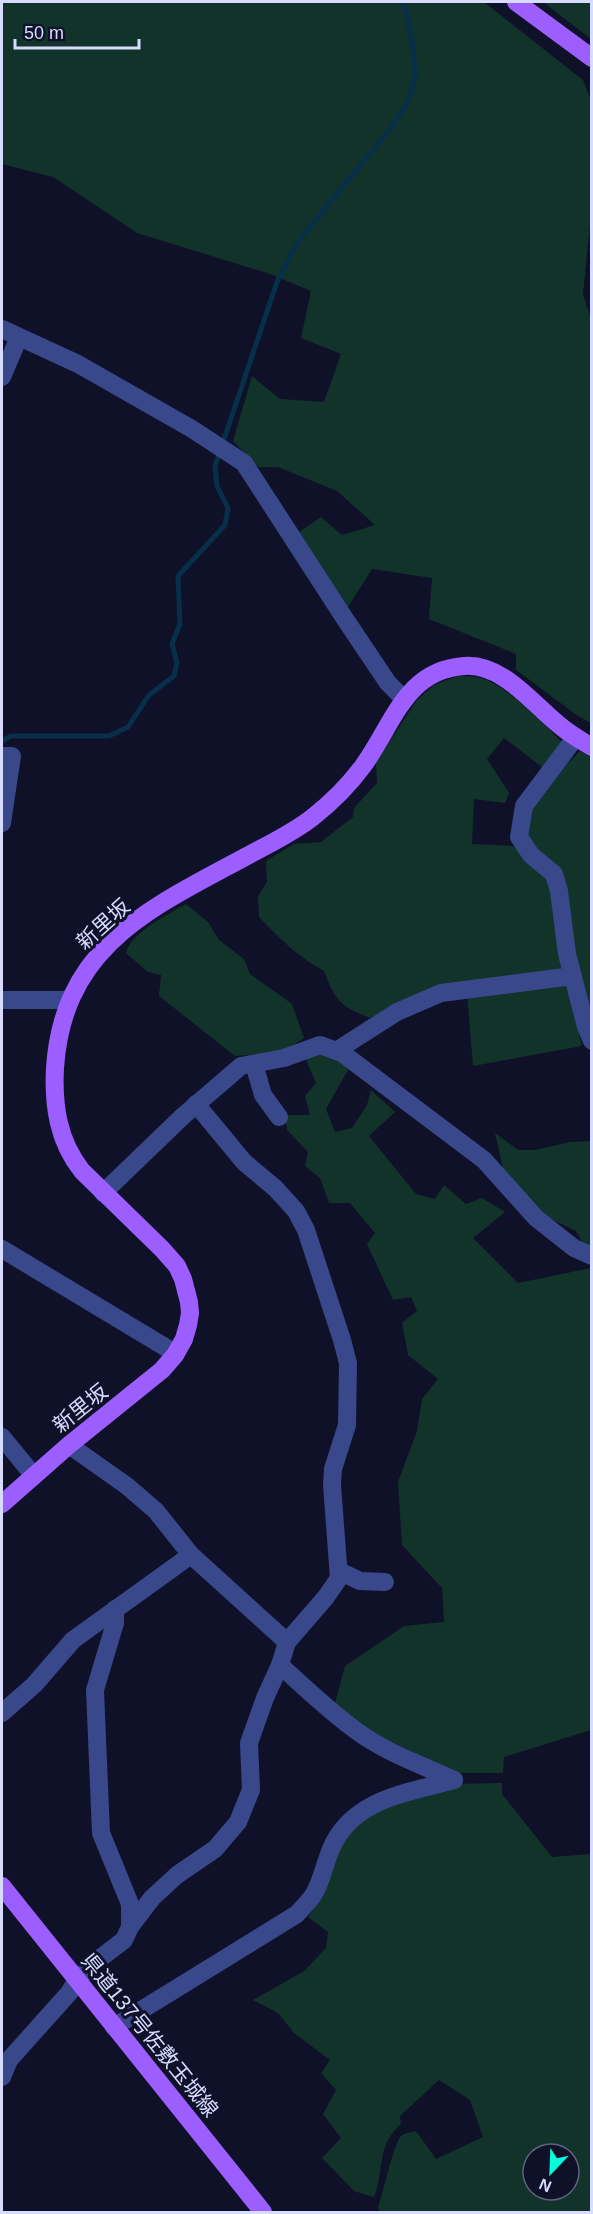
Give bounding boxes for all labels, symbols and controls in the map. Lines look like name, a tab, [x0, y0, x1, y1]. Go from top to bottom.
scale bar	[15, 12, 140, 50]
text: 50 m	[24, 23, 64, 43]
street label: 新里坂	[72, 894, 134, 954]
street label: 新里坂	[48, 1379, 112, 1437]
street label: 県道137号佐敷玉城線	[77, 1949, 223, 2121]
north arrow	[521, 2142, 581, 2202]
text: N	[537, 2175, 554, 2195]

